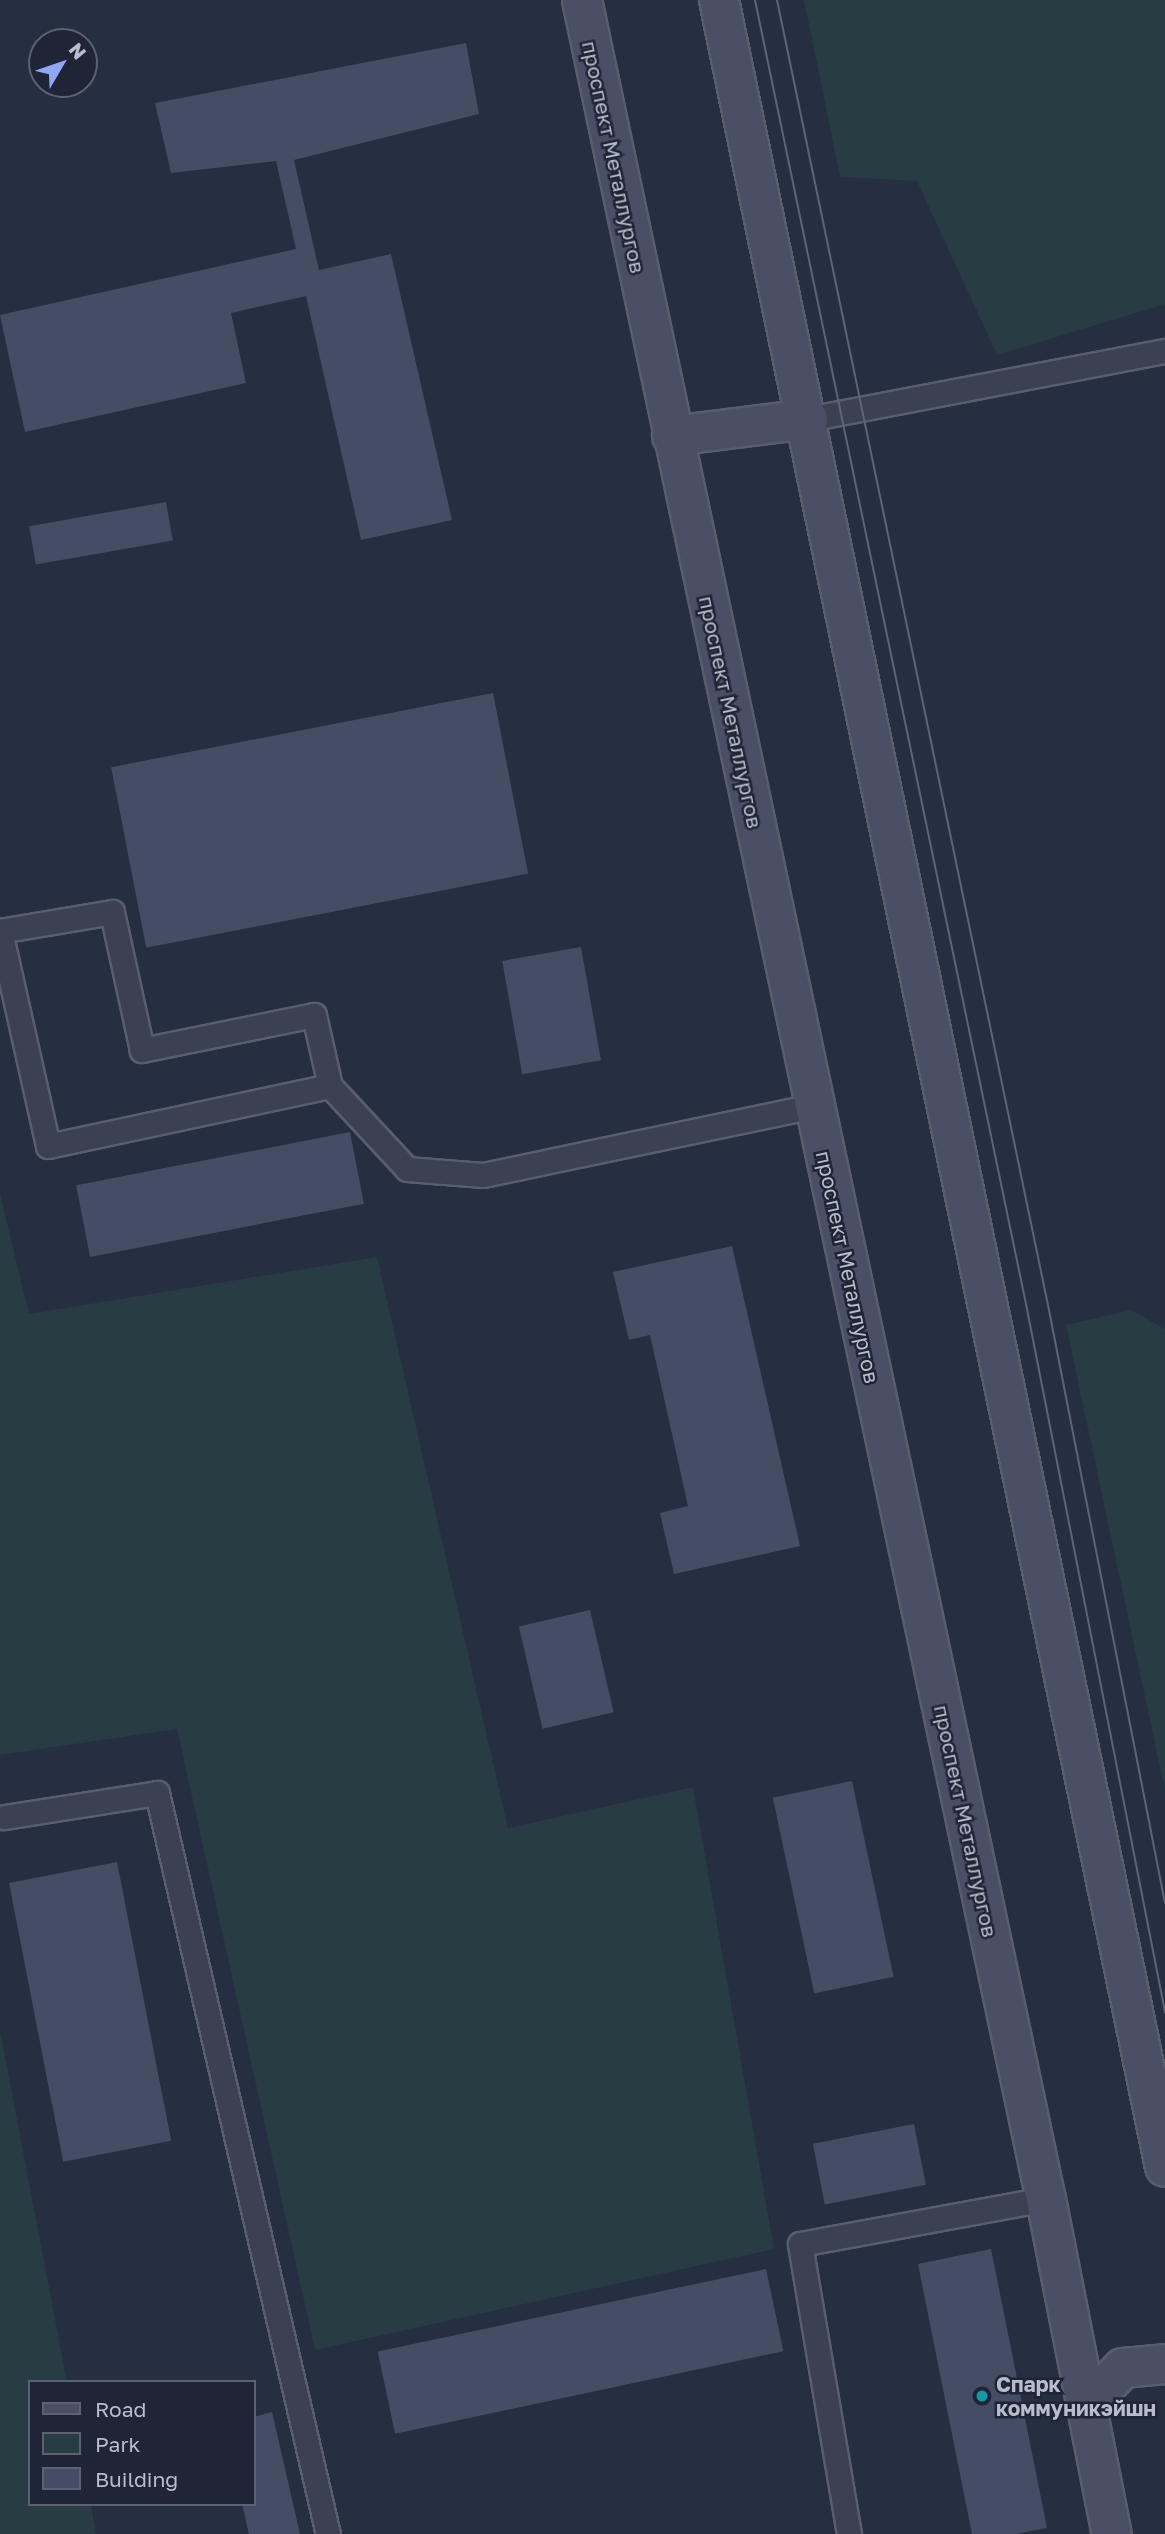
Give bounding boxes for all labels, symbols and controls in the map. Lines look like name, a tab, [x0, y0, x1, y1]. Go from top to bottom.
north arrow	[28, 28, 98, 98]
text: N	[65, 38, 92, 64]
street label: проспект Металлургов	[577, 39, 651, 275]
street label: проспект Металлургов	[694, 594, 768, 830]
street label: проспект Металлургов	[811, 1149, 885, 1385]
street label: проспект Металлургов	[929, 1703, 1003, 1939]
place label: Спарк коммуникэйшн	[996, 2371, 1156, 2421]
legend	[28, 2380, 256, 2506]
marker: Спарк коммуникэйшн	[974, 2388, 990, 2404]
text: Road	[95, 2396, 146, 2422]
text: Park	[95, 2431, 140, 2457]
text: Building	[95, 2466, 178, 2492]

